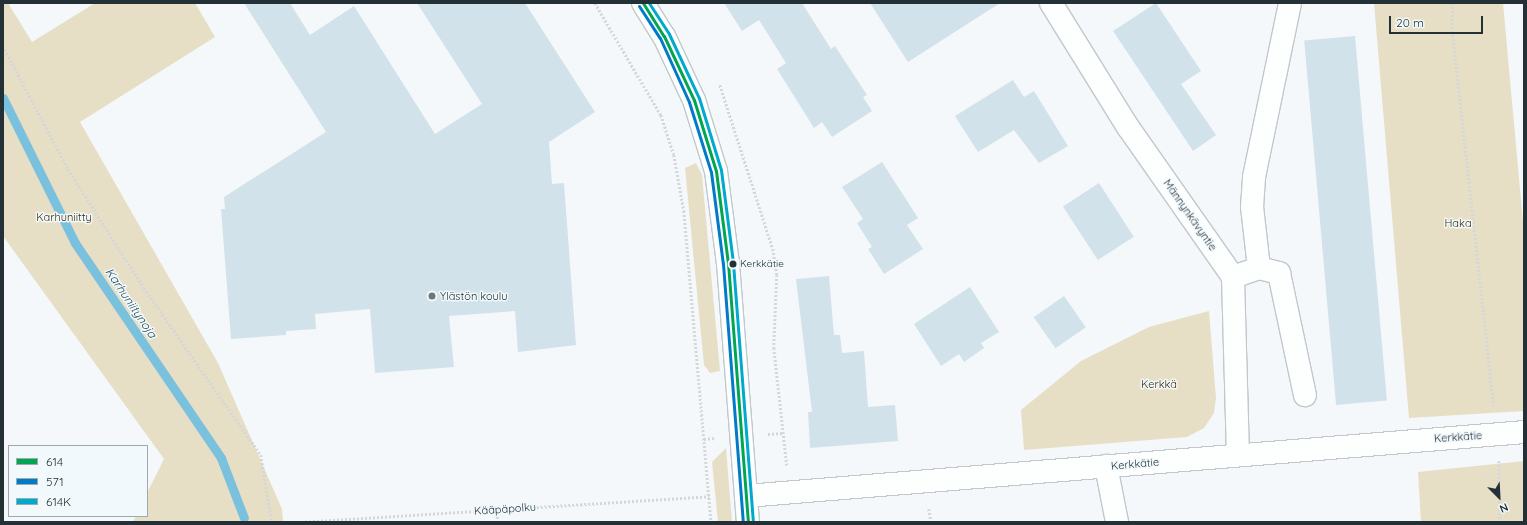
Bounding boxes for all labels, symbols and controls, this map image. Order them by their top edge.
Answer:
scale bar [1391,8,1485,34]
text: 20 m [1396,15,1424,30]
street label: Männynkävyntie [1160,177,1220,253]
park label: Karhuniitty [36,210,92,224]
park label: Haka [1444,216,1472,230]
place label: Kerkkätie [740,258,784,270]
marker: Kerkkätie [728,259,738,269]
water label: Karhuniitynoja [102,265,160,341]
place label: Ylästön koulu [440,289,508,303]
marker: Ylästön koulu [427,291,437,301]
park label: Kerkkä [1141,377,1177,391]
street label: Kerkkätie [1433,429,1483,445]
legend [8,445,148,517]
text: 614 [46,454,63,469]
street label: Kerkkätie [1110,455,1160,473]
text: 571 [46,474,64,489]
north arrow [1479,477,1519,517]
text: 614K [46,494,71,509]
street label: Kääpäpolku [474,500,536,518]
text: N [1497,500,1510,516]

